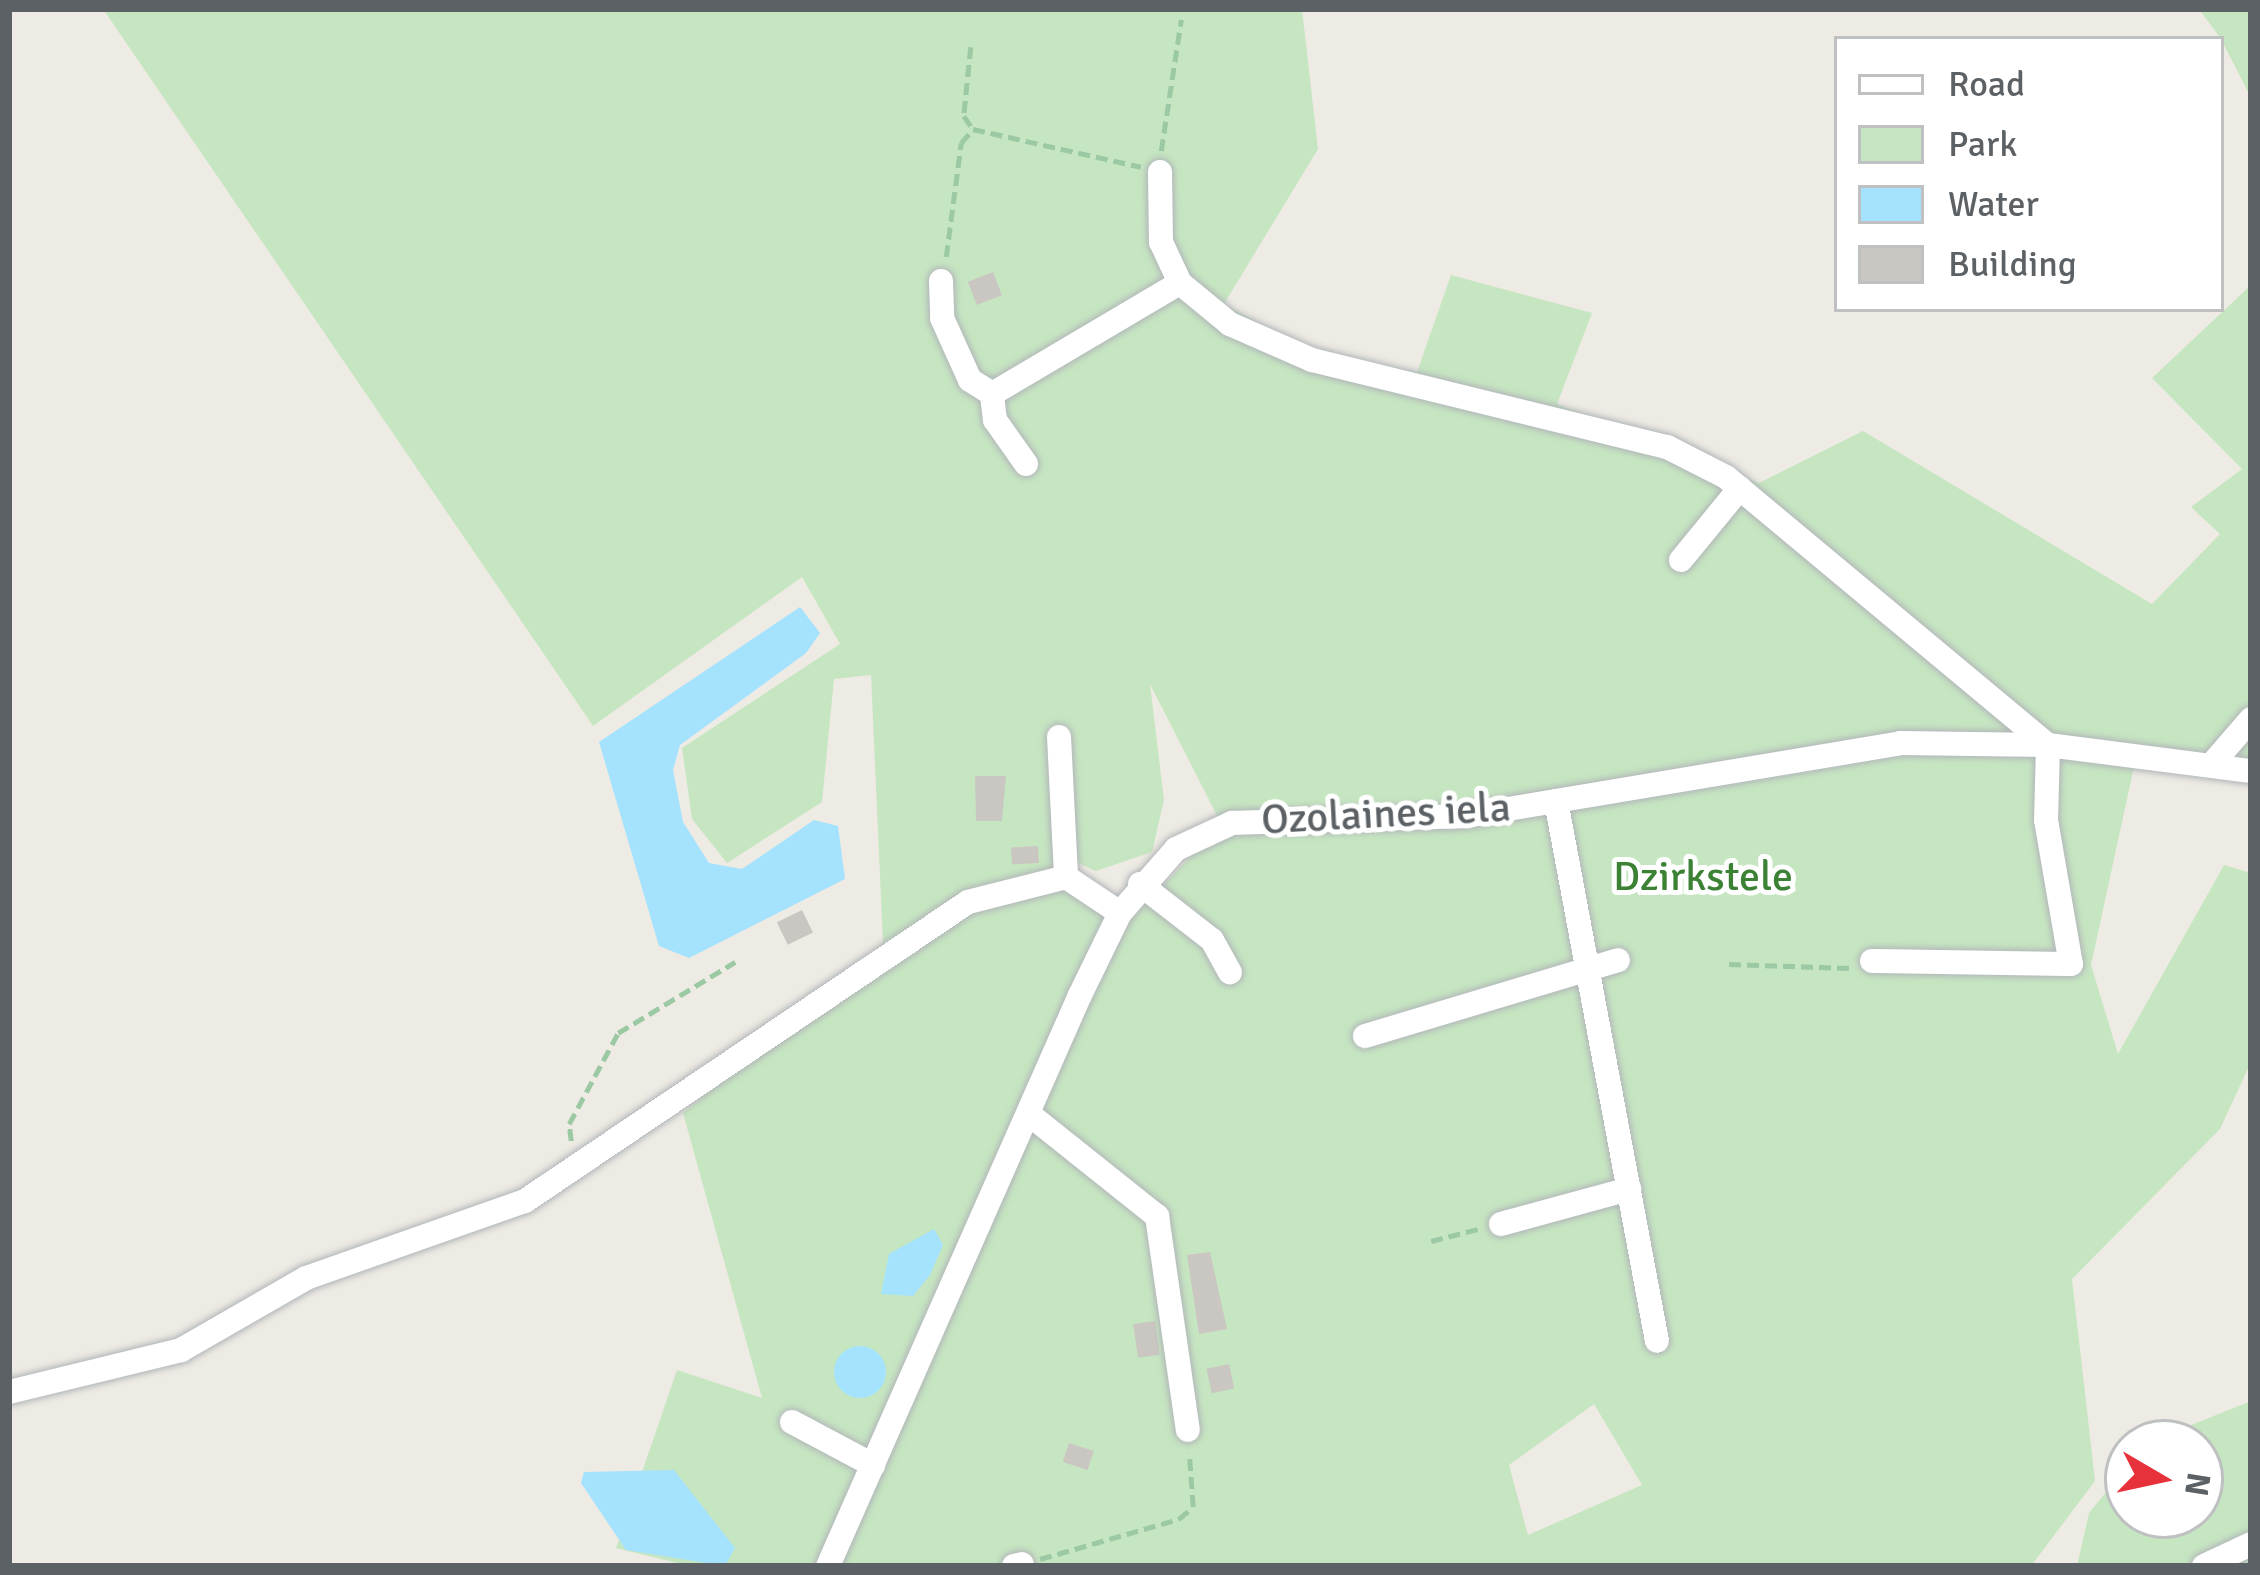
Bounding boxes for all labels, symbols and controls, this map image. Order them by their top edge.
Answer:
legend [1834,36,2224,312]
text: Road [1948,62,2025,107]
text: Park [1948,122,2017,167]
text: Water [1948,182,2039,227]
text: Building [1948,242,2077,287]
street label: Ozolaines iela [1260,782,1512,846]
park label: Dzirkstele [1613,852,1793,902]
north arrow [2104,1419,2224,1539]
text: N [2175,1470,2219,1499]

